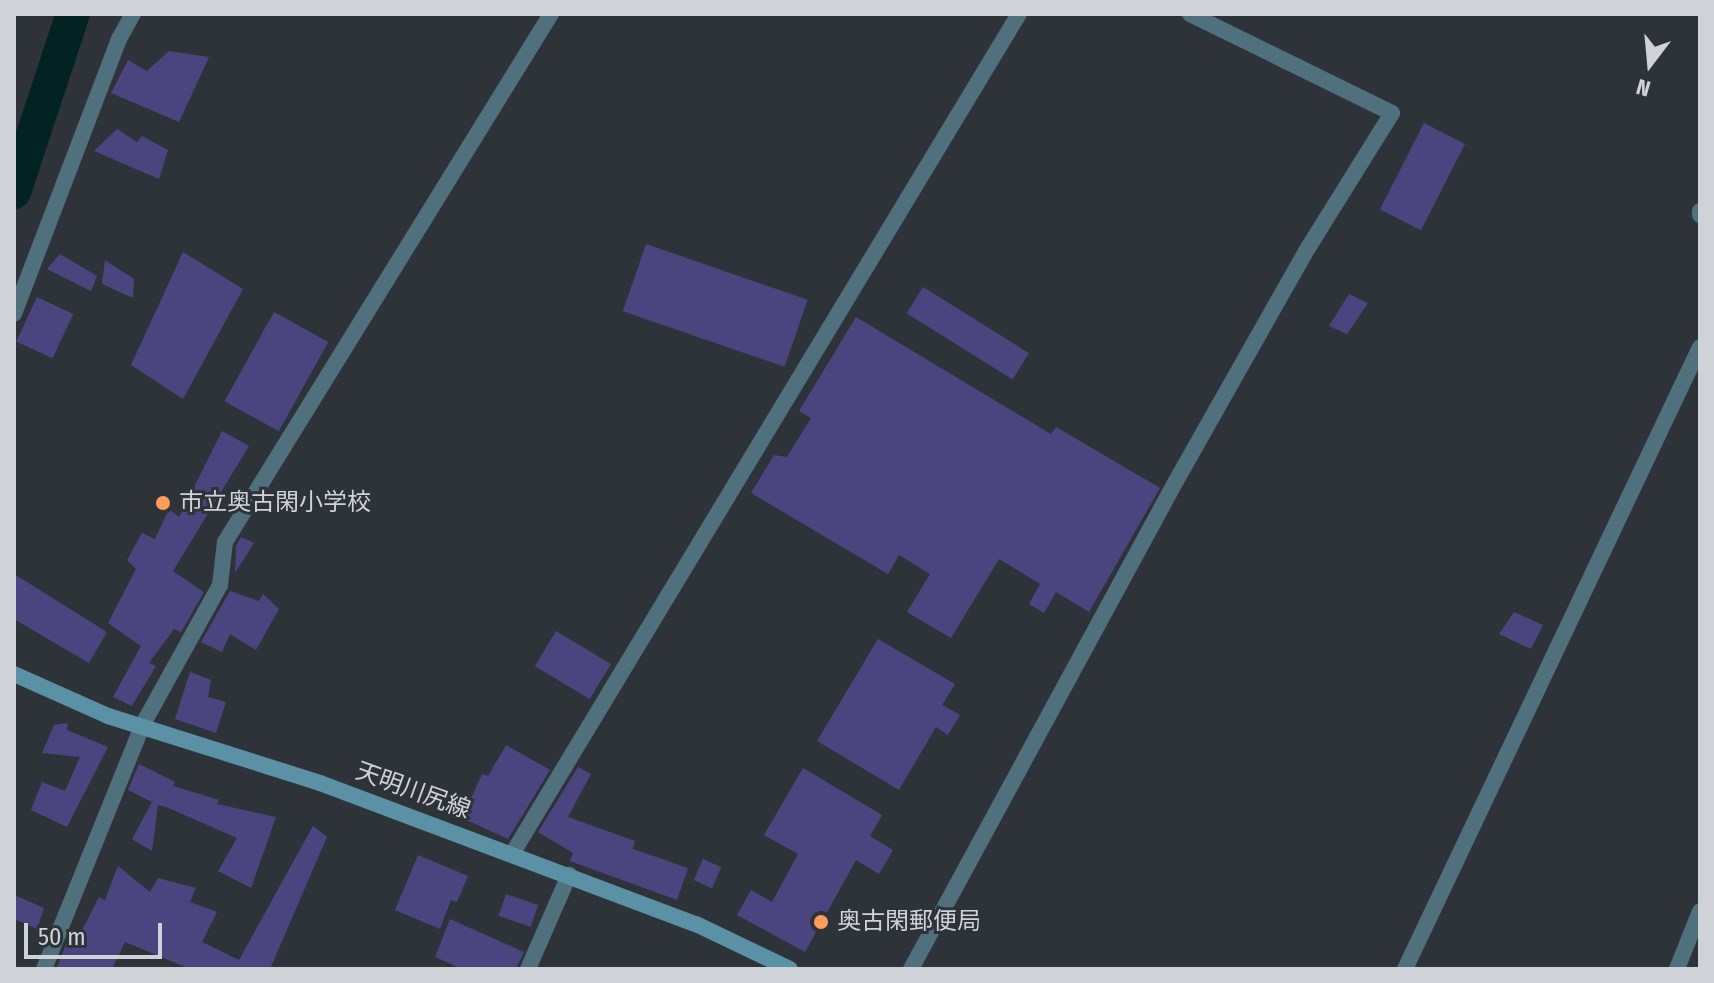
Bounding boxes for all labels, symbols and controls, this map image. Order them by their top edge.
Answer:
north arrow [1610,24,1690,104]
text: N [1633,73,1653,102]
place label: 市立奥古閑小学校 [179,489,371,517]
marker: 市立奥古閑小学校 [154,494,172,512]
street label: 天明川尻線 [352,757,474,825]
scale bar [28,907,166,957]
place label: 奥古閑郵便局 [837,908,981,936]
marker: 奥古閑郵便局 [812,913,830,931]
text: 50 m [38,923,86,951]

